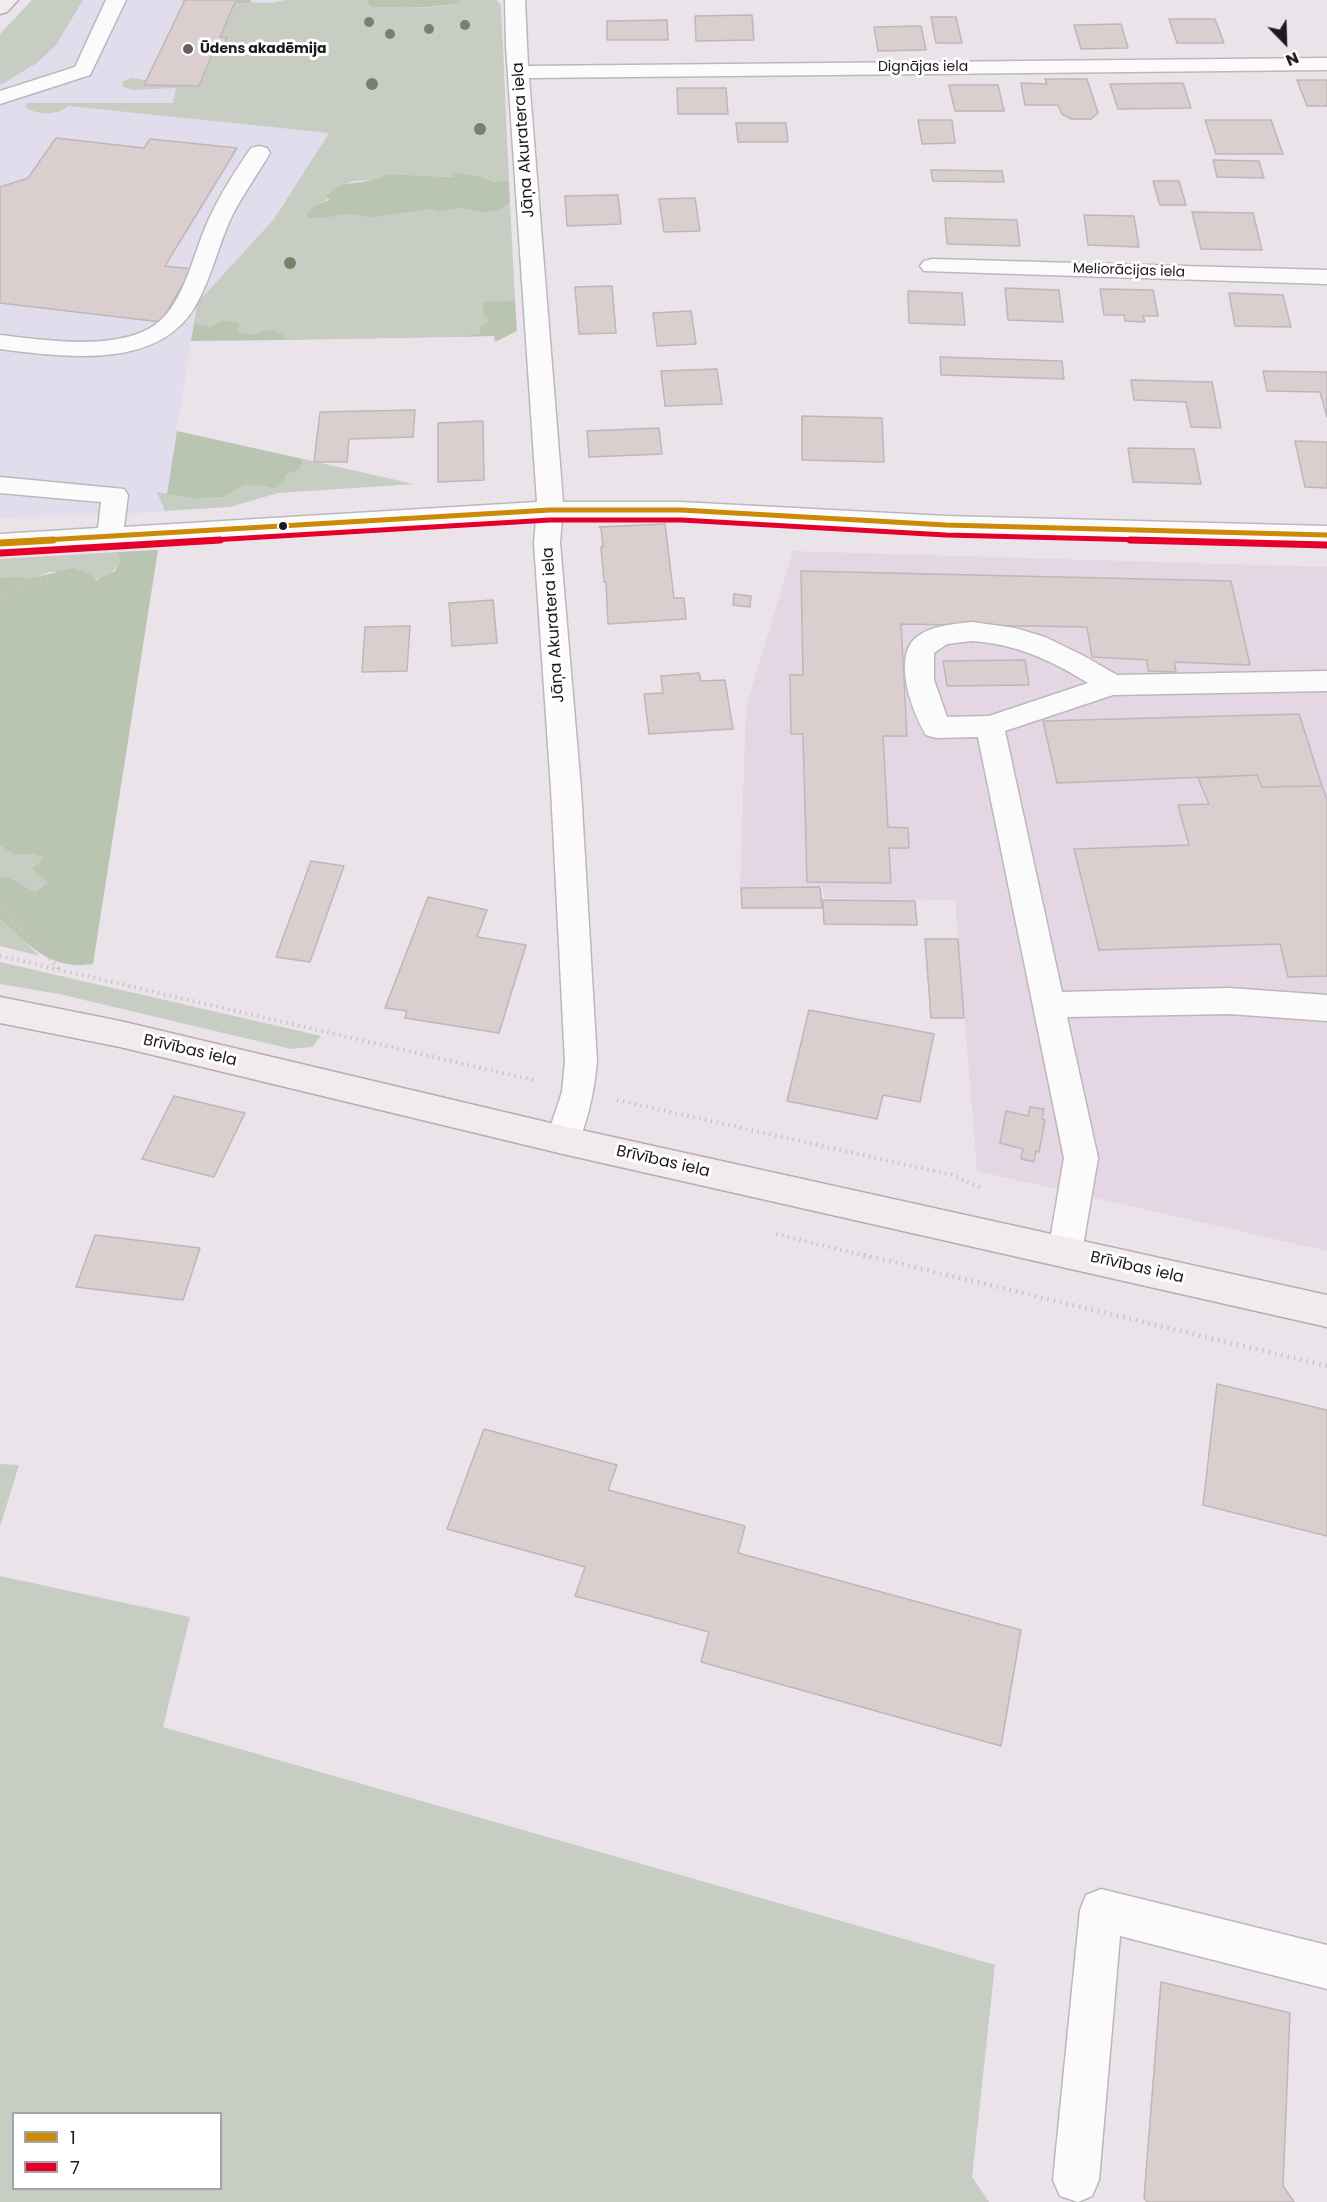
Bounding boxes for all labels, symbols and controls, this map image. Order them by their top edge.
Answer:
north arrow [1255,12,1315,72]
place label: Ūdens akadēmija [200,41,327,57]
marker: Ūdens akadēmija [181,42,195,56]
text: N [1282,46,1302,72]
street label: Dignājas iela [878,59,968,75]
street label: Jāņa Akuratera iela [509,61,539,219]
street label: Meliorācijas iela [1073,261,1185,281]
unlabelled marker [277,520,289,532]
street label: Jāņa Akuratera iela [539,546,569,704]
street label: Brīvības iela [141,1031,239,1071]
street label: Brīvības iela [614,1142,712,1182]
street label: Brīvības iela [1088,1248,1186,1288]
legend [12,2112,222,2190]
text: 1 [70,2125,76,2150]
text: 7 [70,2155,80,2180]

